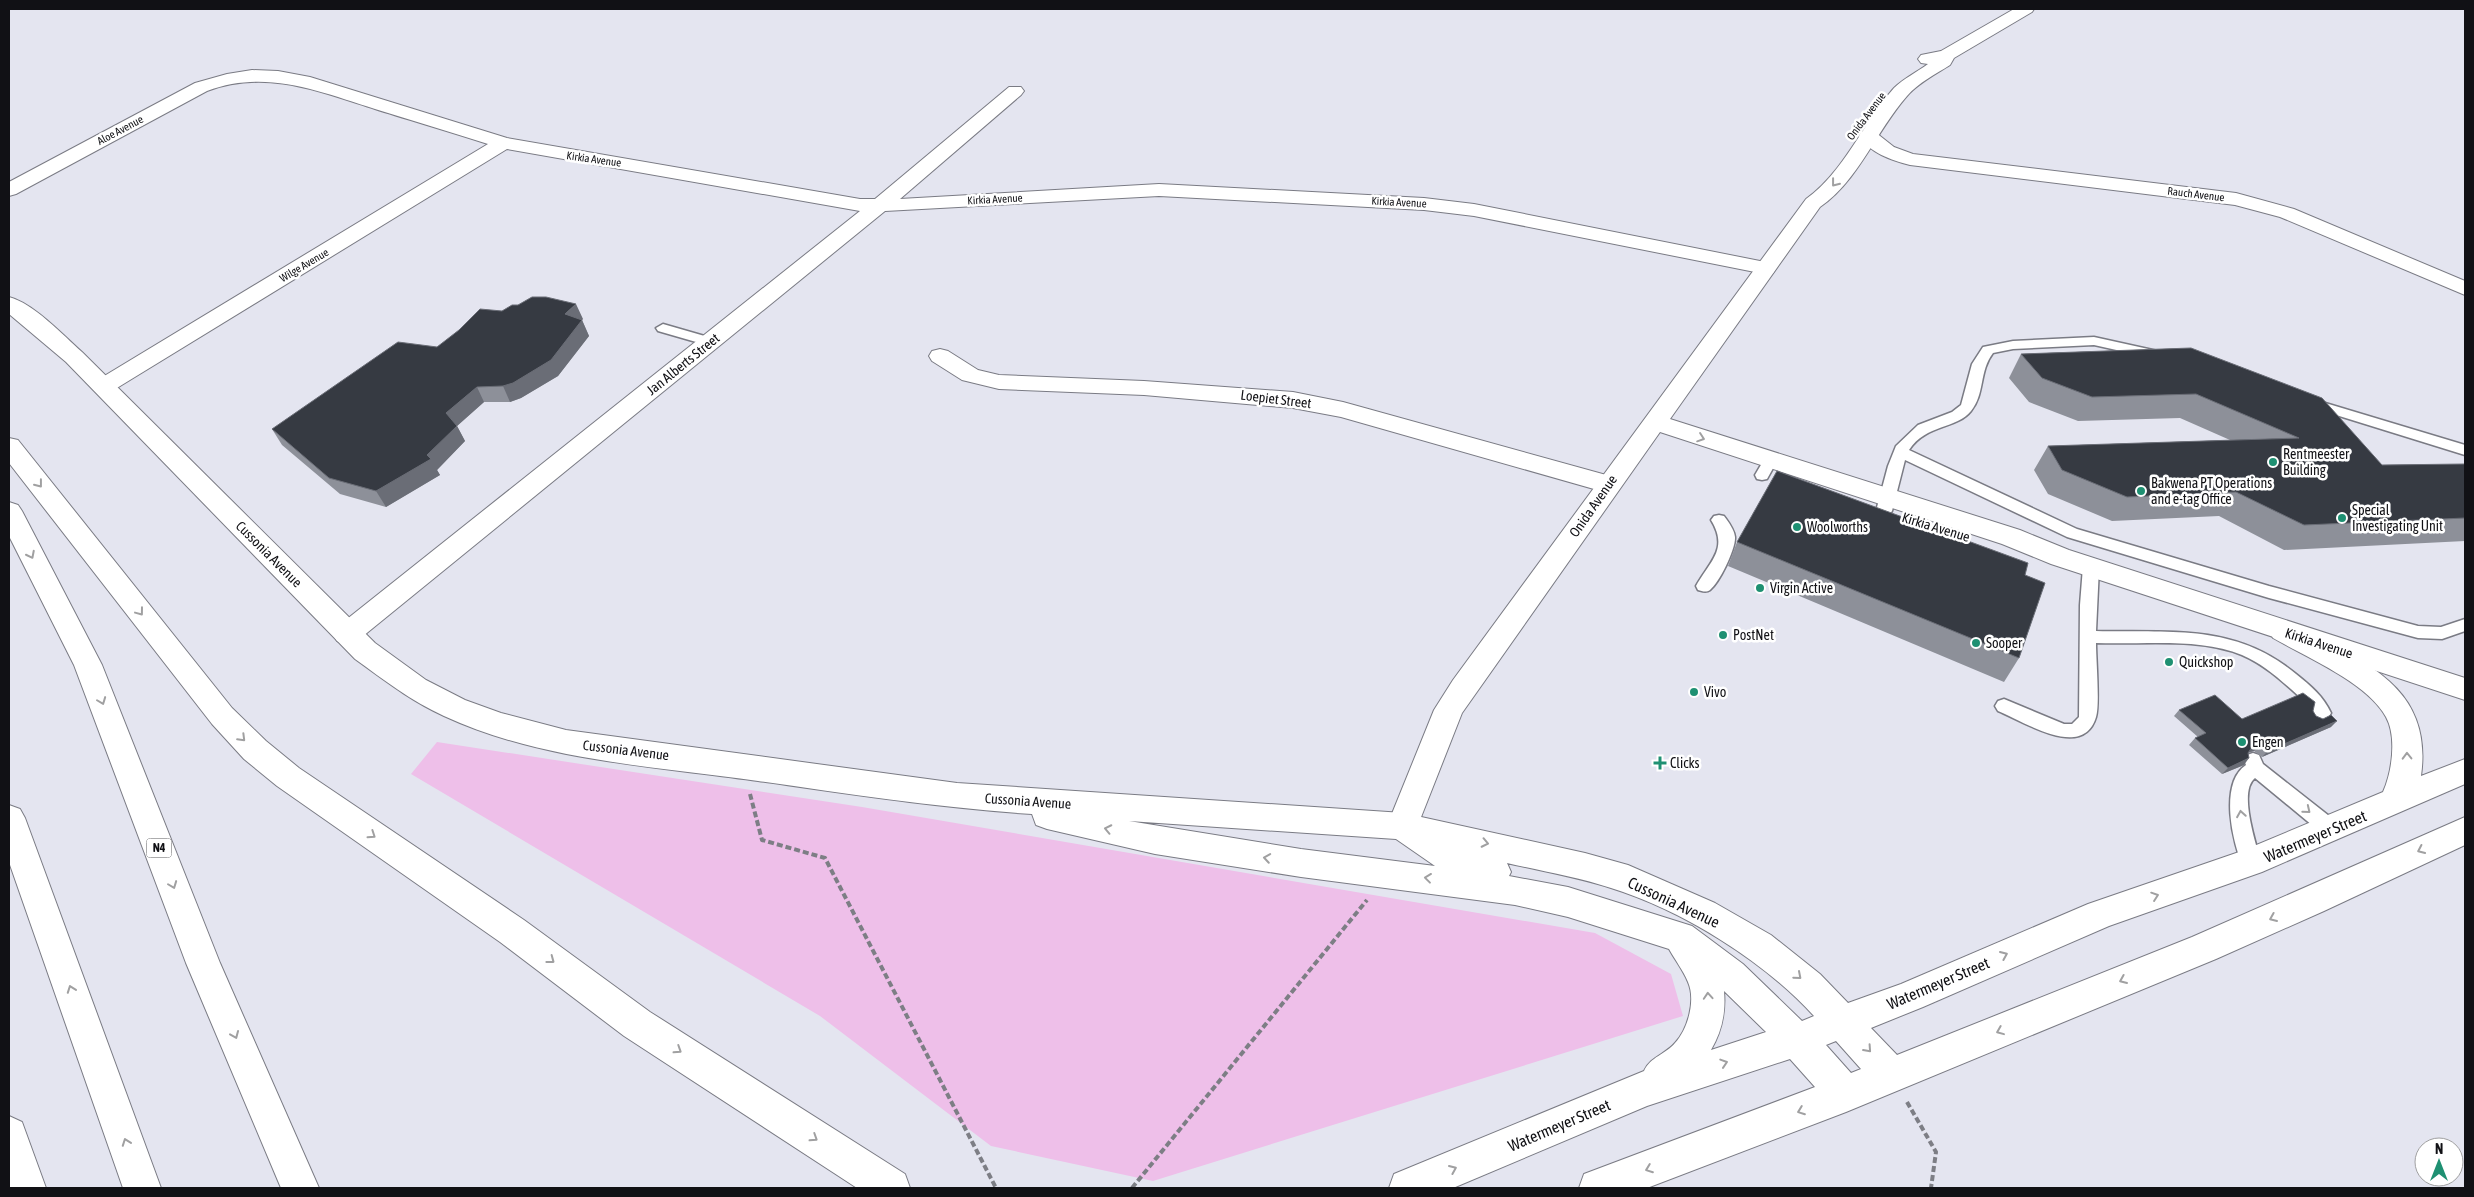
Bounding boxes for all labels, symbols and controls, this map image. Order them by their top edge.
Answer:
street label: Onida Avenue [1844,90,1888,142]
street label: Aloe Avenue [95,113,145,147]
street label: Kirkia Avenue [566,149,622,169]
one-way arrow [1832,177,1841,187]
street label: Rauch Avenue [2167,185,2225,203]
street label: Kirkia Avenue [967,192,1023,206]
street label: Kirkia Avenue [1371,195,1427,209]
street label: Wilge Avenue [277,246,331,284]
street label: Jan Alberts Street [643,330,723,398]
street label: Loepiet Street [1240,387,1312,411]
one-way arrow [1696,432,1705,442]
place label: Rentmeester Building [2283,446,2350,478]
marker: Rentmeester Building [2267,456,2279,468]
street label: Onida Avenue [1566,472,1620,540]
place label: Bakwena PT Operations and e-tag Office [2151,475,2272,507]
one-way arrow [34,478,42,487]
marker: Bakwena PT Operations and e-tag Office [2135,485,2147,497]
place label: Special Investigating Unit [2352,502,2443,534]
street label: Kirkia Avenue [1900,509,1972,545]
marker: Special Investigating Unit [2336,512,2348,524]
street label: Cussonia Avenue [233,518,305,590]
place label: Woolworths [1807,519,1868,535]
marker: Woolworths [1791,521,1803,533]
one-way arrow [25,550,35,559]
place label: Virgin Active [1770,580,1833,596]
marker: Virgin Active [1754,582,1766,594]
one-way arrow [134,606,143,616]
street label: Kirkia Avenue [2283,625,2355,661]
place label: PostNet [1733,627,1774,643]
marker: PostNet [1717,629,1729,641]
place label: Sooper [1986,635,2023,651]
marker: Sooper [1970,637,1982,649]
place label: Quickshop [2179,654,2234,670]
marker: Quickshop [2163,656,2175,668]
place label: Vivo [1704,684,1726,700]
marker: Vivo [1688,686,1700,698]
one-way arrow [95,696,106,705]
one-way arrow [236,732,245,741]
place label: Engen [2252,734,2284,750]
marker: Engen [2236,736,2248,748]
street label: Cussonia Avenue [582,737,670,763]
one-way arrow [2402,752,2412,760]
place label: Clicks [1670,755,1700,771]
marker: Clicks [1654,757,1666,769]
street label: Cussonia Avenue [984,790,1072,812]
one-way arrow [2301,804,2310,812]
street label: Watermeyer Street [2261,806,2370,867]
one-way arrow [2236,810,2247,818]
one-way arrow [1103,824,1112,835]
one-way arrow [367,829,376,838]
road number: N4 [146,838,172,858]
one-way arrow [1481,838,1490,848]
one-way arrow [2417,844,2426,855]
one-way arrow [1263,853,1272,863]
one-way arrow [1424,873,1432,884]
street label: Cussonia Avenue [1625,873,1723,931]
one-way arrow [167,880,177,889]
one-way arrow [2150,892,2159,902]
one-way arrow [2269,911,2278,922]
one-way arrow [1999,950,2008,961]
street label: Watermeyer Street [1884,953,1993,1014]
one-way arrow [545,954,555,963]
one-way arrow [1792,970,1801,979]
one-way arrow [2119,974,2128,985]
one-way arrow [67,986,77,994]
one-way arrow [1702,992,1713,1000]
one-way arrow [1996,1025,2005,1036]
one-way arrow [229,1031,239,1039]
one-way arrow [1862,1043,1871,1052]
one-way arrow [672,1044,681,1053]
one-way arrow [1720,1059,1728,1069]
street label: Watermeyer Street [1505,1095,1614,1156]
one-way arrow [1797,1105,1806,1115]
one-way arrow [809,1132,818,1142]
north arrow [2414,1137,2464,1187]
one-way arrow [122,1138,132,1147]
text: N [2435,1141,2443,1157]
one-way arrow [1645,1163,1654,1173]
one-way arrow [1448,1165,1457,1176]

